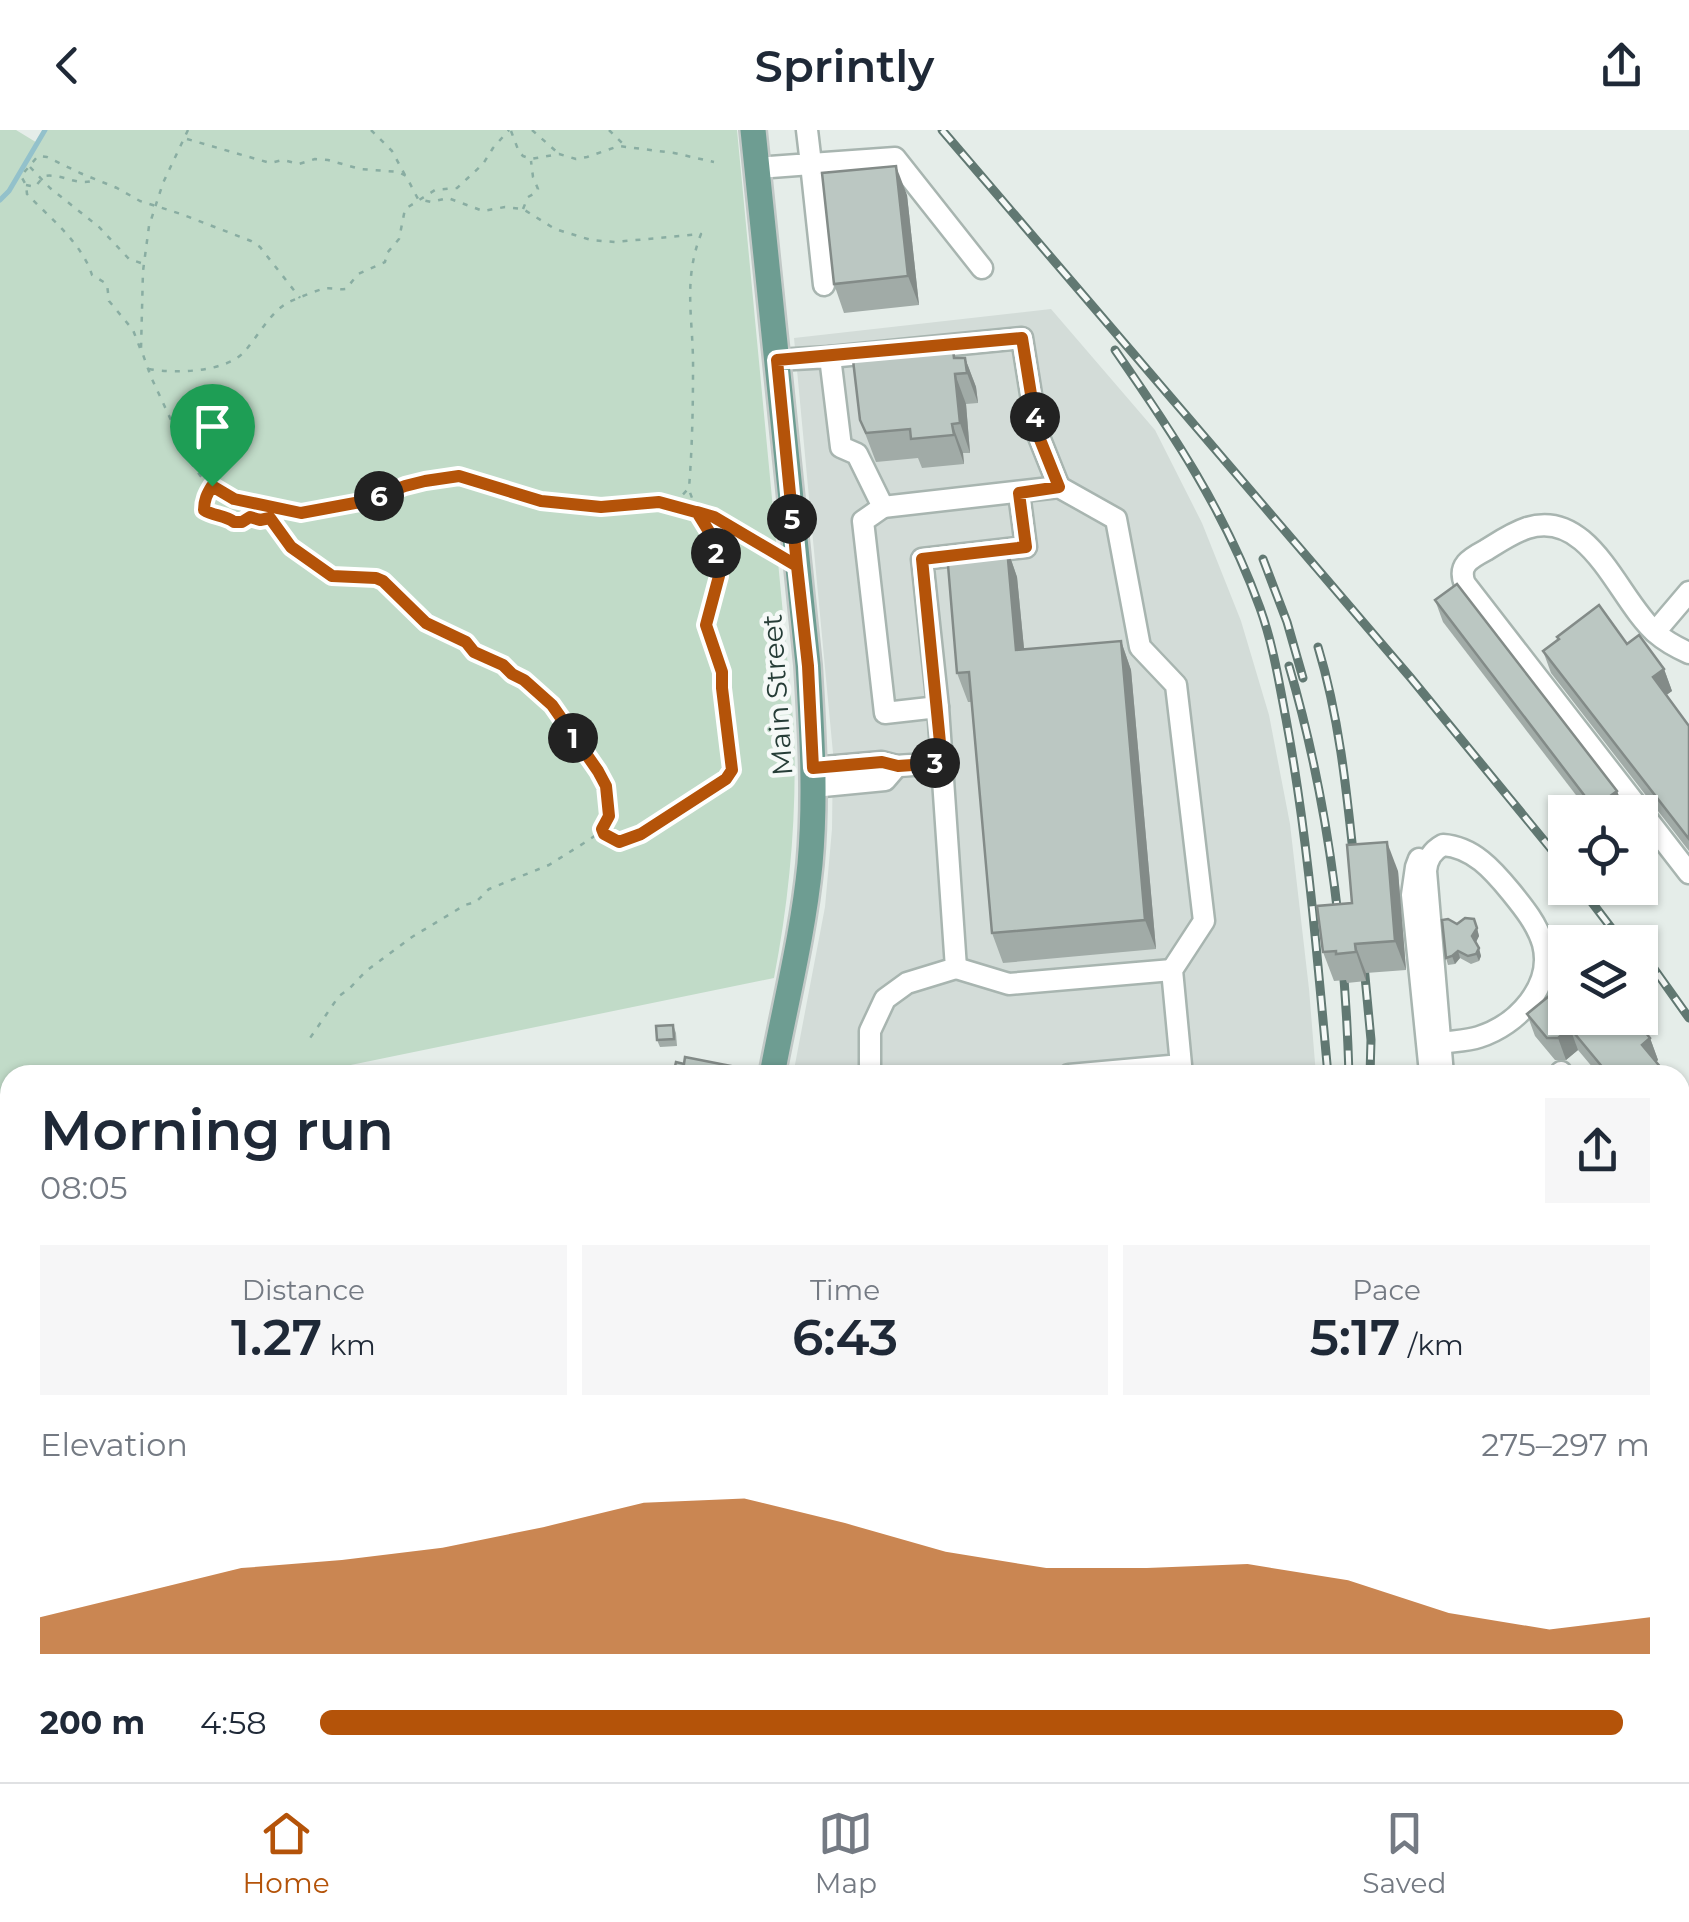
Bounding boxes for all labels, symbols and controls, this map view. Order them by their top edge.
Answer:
icon: back [40,38,95,93]
text: Sprintly [755,38,934,93]
icon: share [1594,38,1649,93]
pin [170,384,255,487]
pin: 4 [1010,392,1060,442]
icon: arrive [185,399,240,454]
text: 4 [1025,400,1045,434]
pin: 6 [354,471,404,521]
text: 6 [370,479,388,513]
pin: 5 [767,494,817,544]
text: 5 [784,502,800,536]
pin: 2 [691,528,741,578]
text: 2 [708,536,724,570]
street label: Main Street [754,613,800,777]
pin: 1 [548,713,598,763]
text: 1 [568,721,578,755]
pin: 3 [910,738,960,788]
text: 3 [927,746,943,780]
map controls [1548,795,1658,1035]
button: locate [1548,795,1658,905]
button: layers [1548,925,1658,1035]
text: Morning run [40,1097,394,1164]
button: share [1545,1098,1650,1203]
text: 08:05 [40,1168,128,1207]
text: Distance [242,1273,365,1307]
text: Time [810,1273,880,1307]
text: Pace [1352,1273,1421,1307]
text: 1.27 [231,1307,322,1368]
text: 6:43 [792,1307,898,1368]
text: 5:17 [1310,1307,1401,1368]
text: km [322,1328,376,1362]
text: /km [1401,1328,1464,1362]
text: Elevation [40,1425,188,1464]
text: 275–297 m [1481,1425,1650,1464]
text: 200 m [40,1703,145,1742]
text: 4:58 [200,1703,267,1742]
tab: Home [243,1806,330,1900]
tab: Map [815,1806,877,1900]
tab: Saved [1362,1806,1446,1900]

